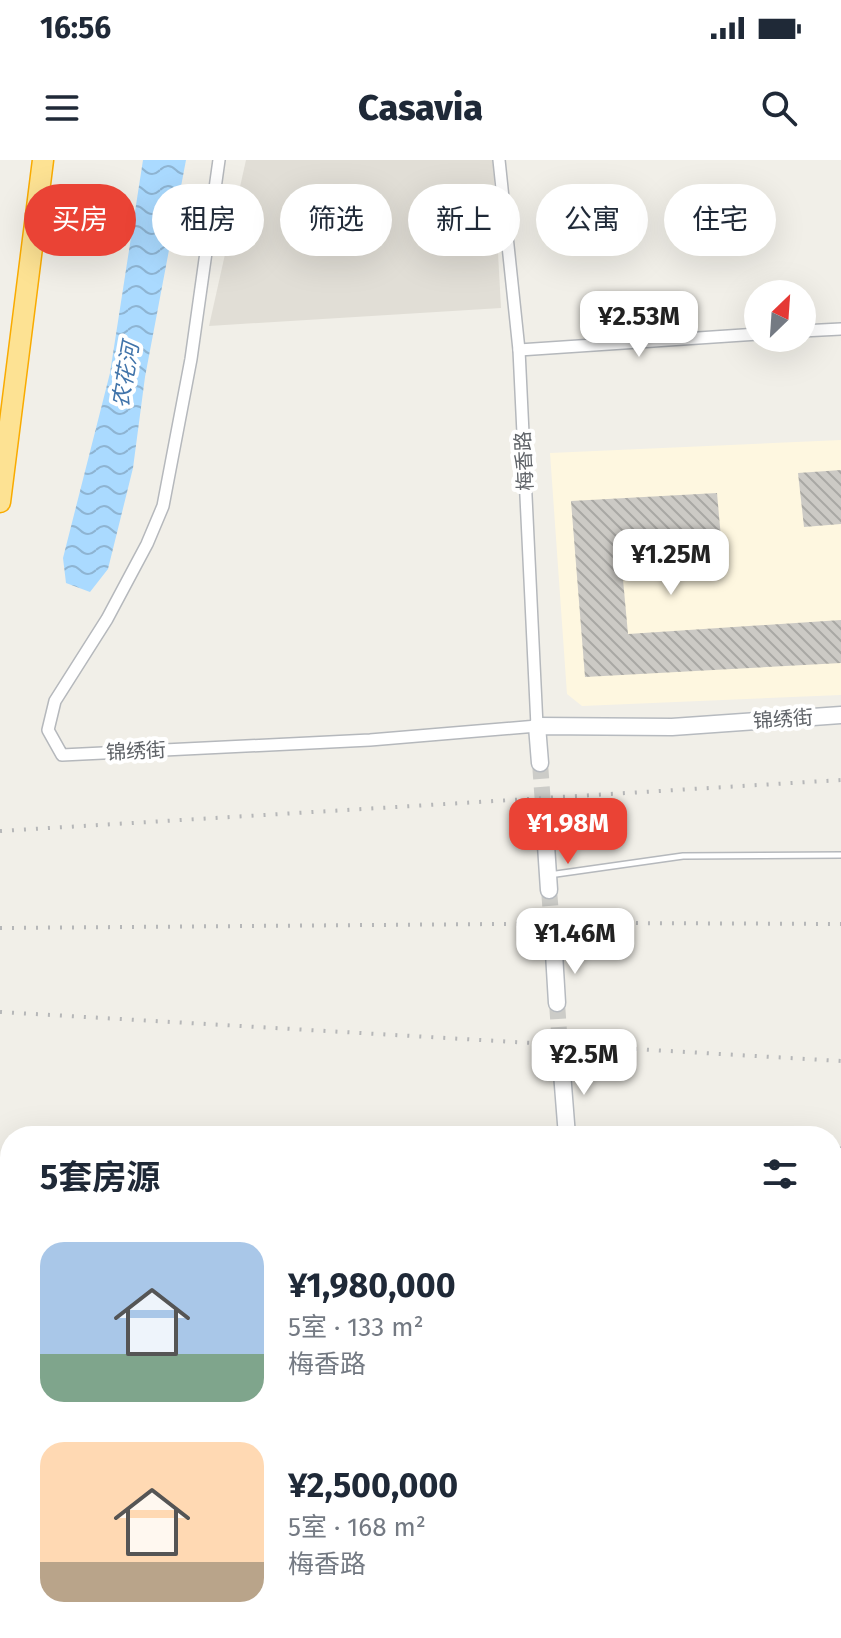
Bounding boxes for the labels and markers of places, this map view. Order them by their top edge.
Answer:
pin: ¥2.53M [574,291,704,359]
pin: ¥1.25M [606,529,736,597]
pin: ¥1.98M [503,798,633,866]
pin: ¥1.46M [510,908,640,976]
pin: ¥2.5M [528,1029,640,1097]

